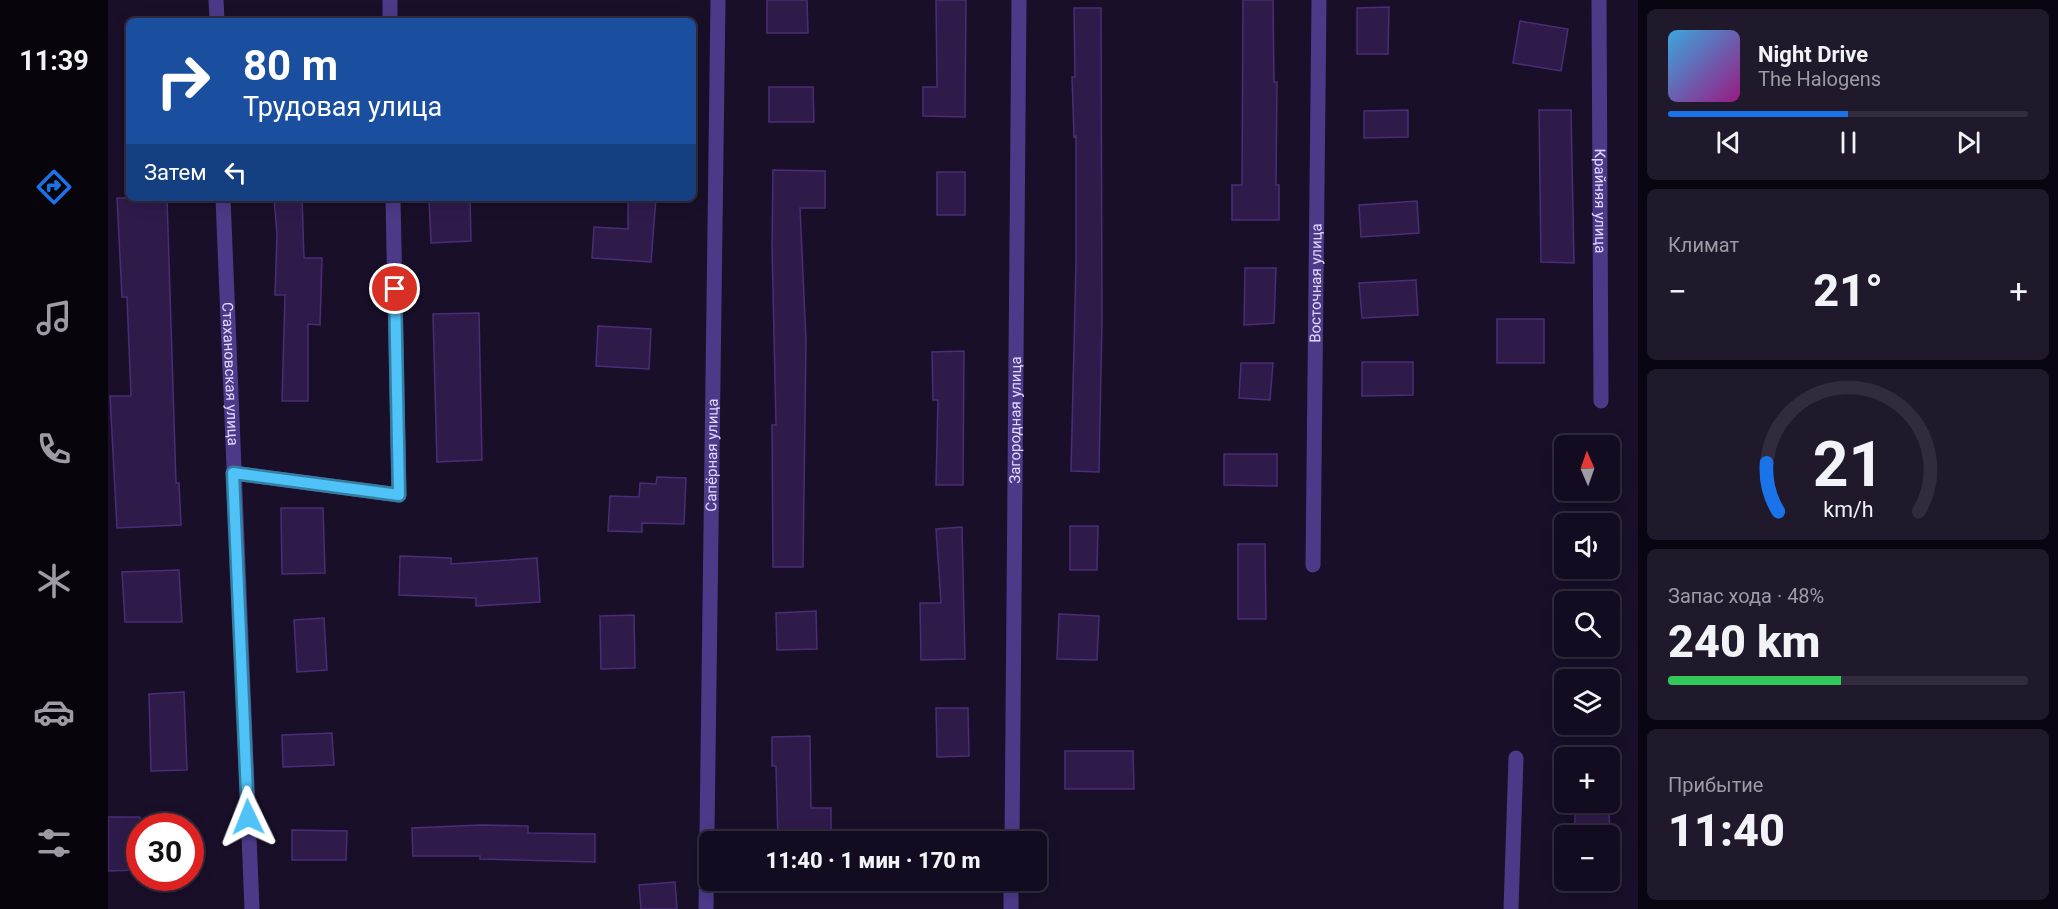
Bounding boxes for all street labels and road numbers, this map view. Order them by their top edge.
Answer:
street label: Крайняя улица [1591,149,1609,253]
street label: Восточная улица [1306,223,1326,343]
street label: Стахановская улица [218,302,242,446]
street label: Загородная улица [1006,356,1025,484]
street label: Сапёрная улица [702,398,722,512]

